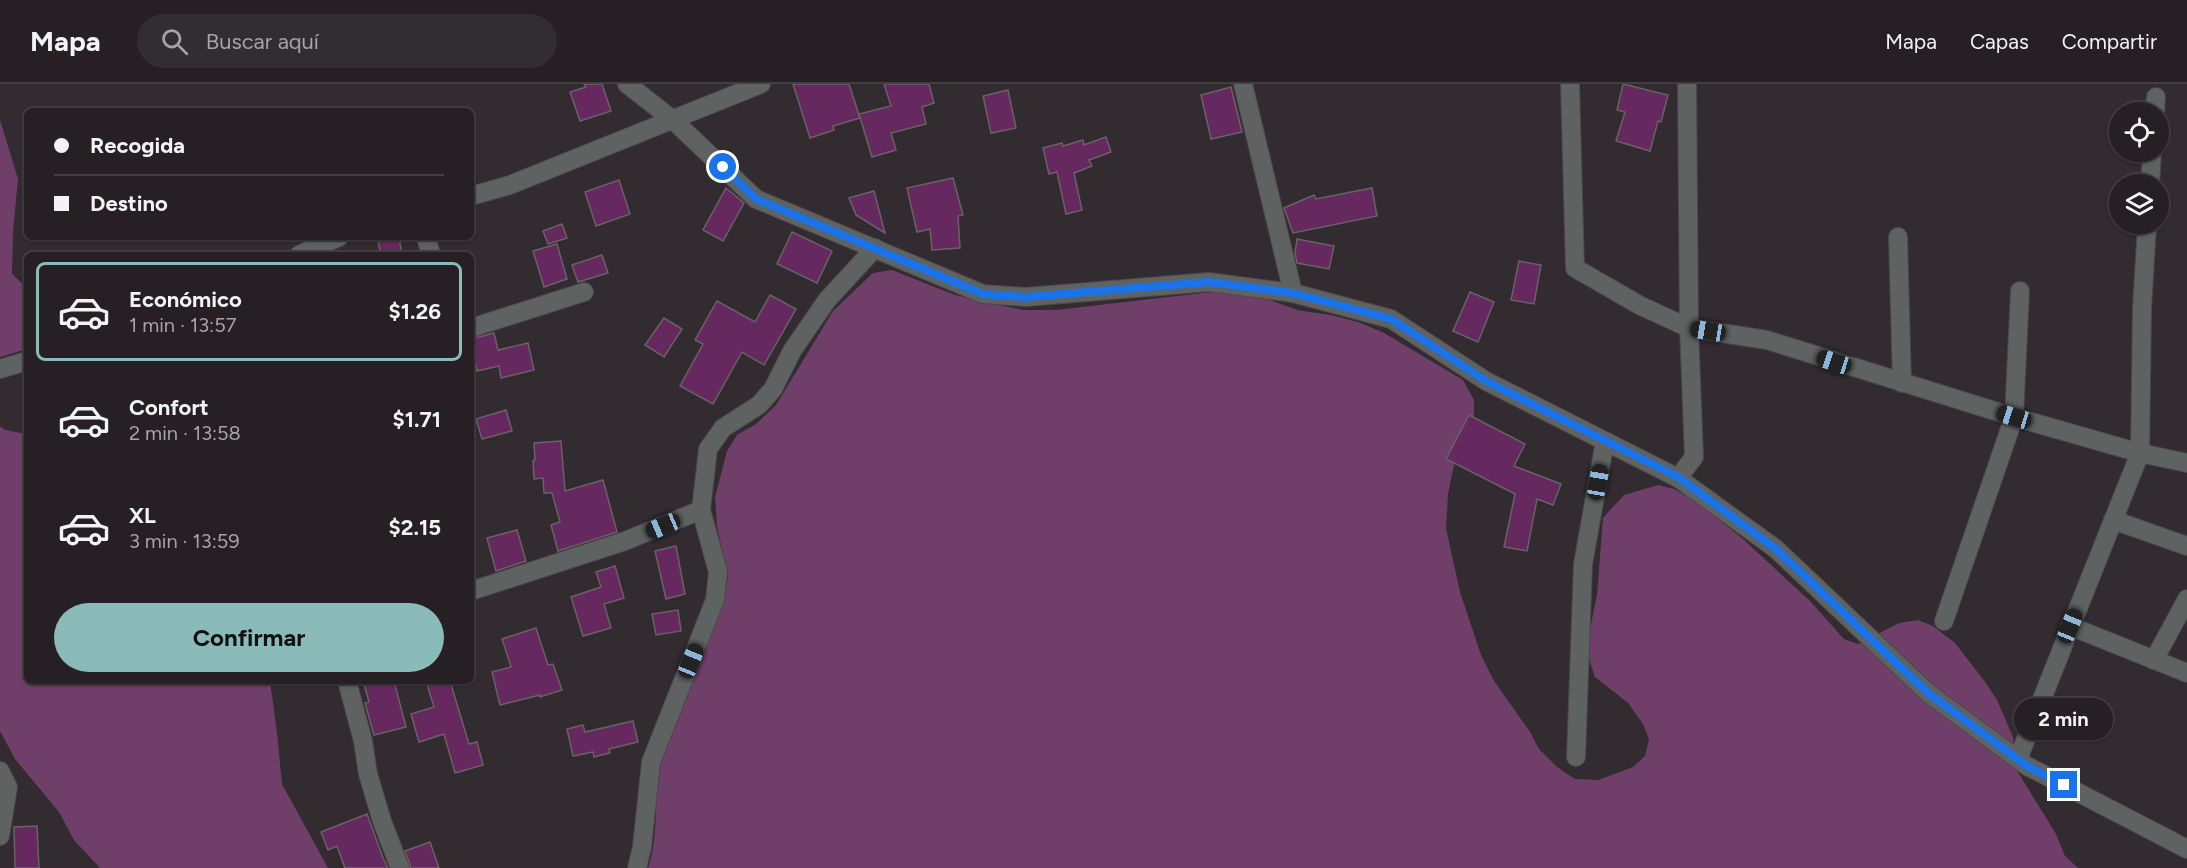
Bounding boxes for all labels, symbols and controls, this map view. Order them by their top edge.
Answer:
search box [137,14,557,68]
text: Mapa [30,24,101,58]
icon: search [158,25,191,58]
text: Buscar aquí [206,28,319,55]
text: Mapa [1885,29,1937,54]
text: Capas [1970,29,2029,54]
text: Compartir [2062,29,2157,54]
map controls [2109,102,2169,234]
button: locate [2109,102,2169,162]
text: Recogida [90,132,185,159]
route start [709,153,736,180]
button: layers [2109,174,2169,234]
text: Destino [90,190,168,217]
icon: car [57,285,111,339]
text: Económico [129,286,242,313]
text: $1.26 [389,298,441,325]
text: 1 min · 13:57 [129,313,236,337]
car [1689,319,1727,343]
car [1814,348,1854,376]
icon: car [57,393,111,447]
text: Confort [129,394,209,421]
car [1994,403,2034,431]
text: $1.71 [393,406,441,433]
text: 2 min · 13:58 [129,421,241,445]
car [1586,463,1610,501]
icon: car [57,501,111,555]
text: XL [129,502,156,529]
car [643,511,683,541]
text: $2.15 [389,514,441,541]
text: 3 min · 13:59 [129,529,240,553]
button: Confirmar [54,603,444,672]
car [2055,606,2085,646]
car [676,641,706,681]
callout: 2 min [2014,698,2114,740]
text: 2 min [2038,707,2089,731]
route end [2050,771,2077,798]

